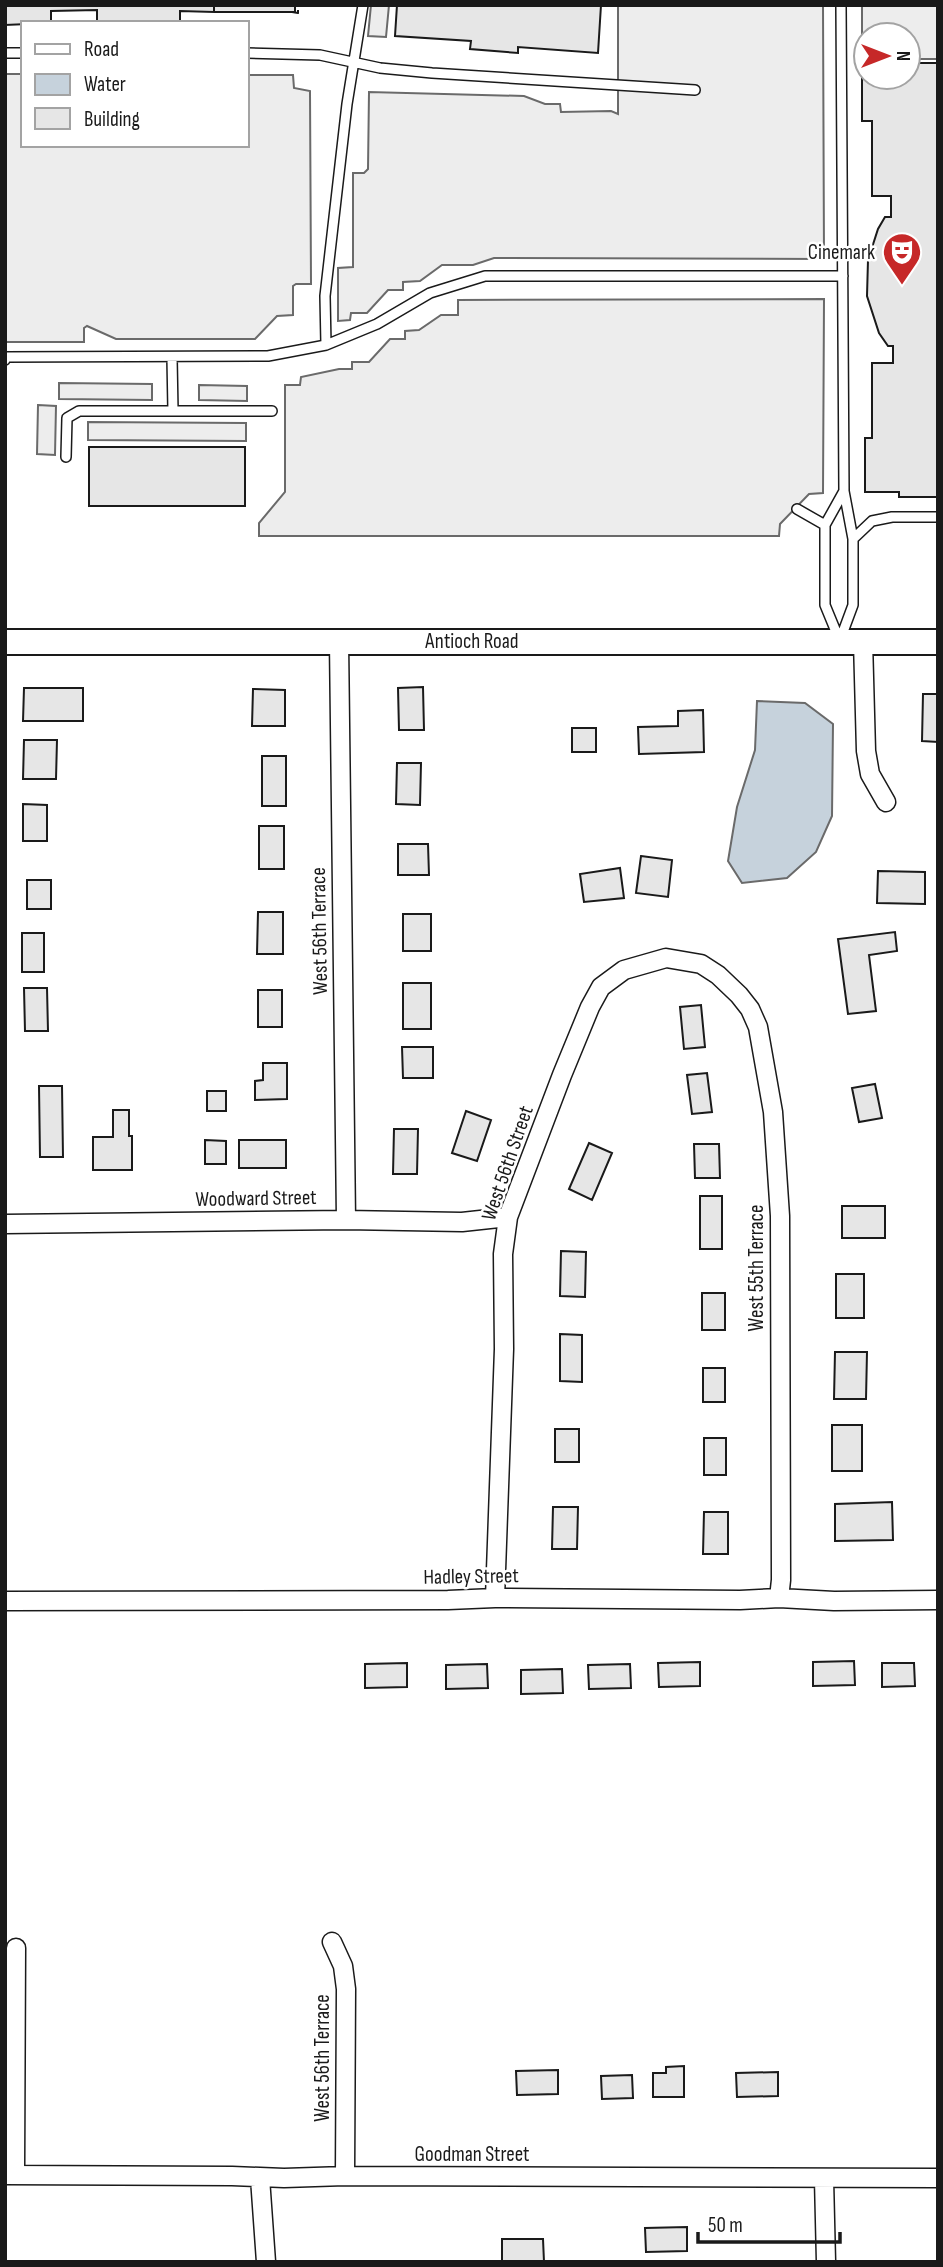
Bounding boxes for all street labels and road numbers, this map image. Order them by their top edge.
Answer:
street label: Antioch Road [424,629,519,654]
street label: West 56th Terrace [306,867,333,995]
street label: West 56th Street [476,1103,539,1224]
street label: Woodward Street [195,1185,317,1212]
street label: West 55th Terrace [744,1205,769,1331]
street label: Hadley Street [423,1563,519,1590]
street label: West 56th Terrace [310,1994,335,2122]
street label: Goodman Street [415,2142,529,2167]

